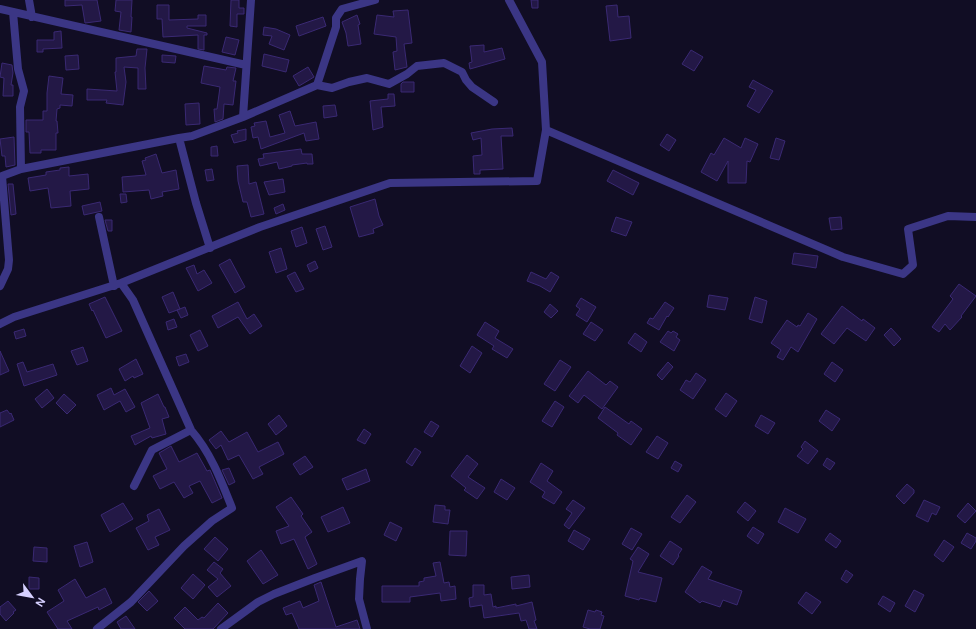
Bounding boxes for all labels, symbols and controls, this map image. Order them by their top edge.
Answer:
north arrow [12,577,52,617]
text: N [32,595,49,609]

